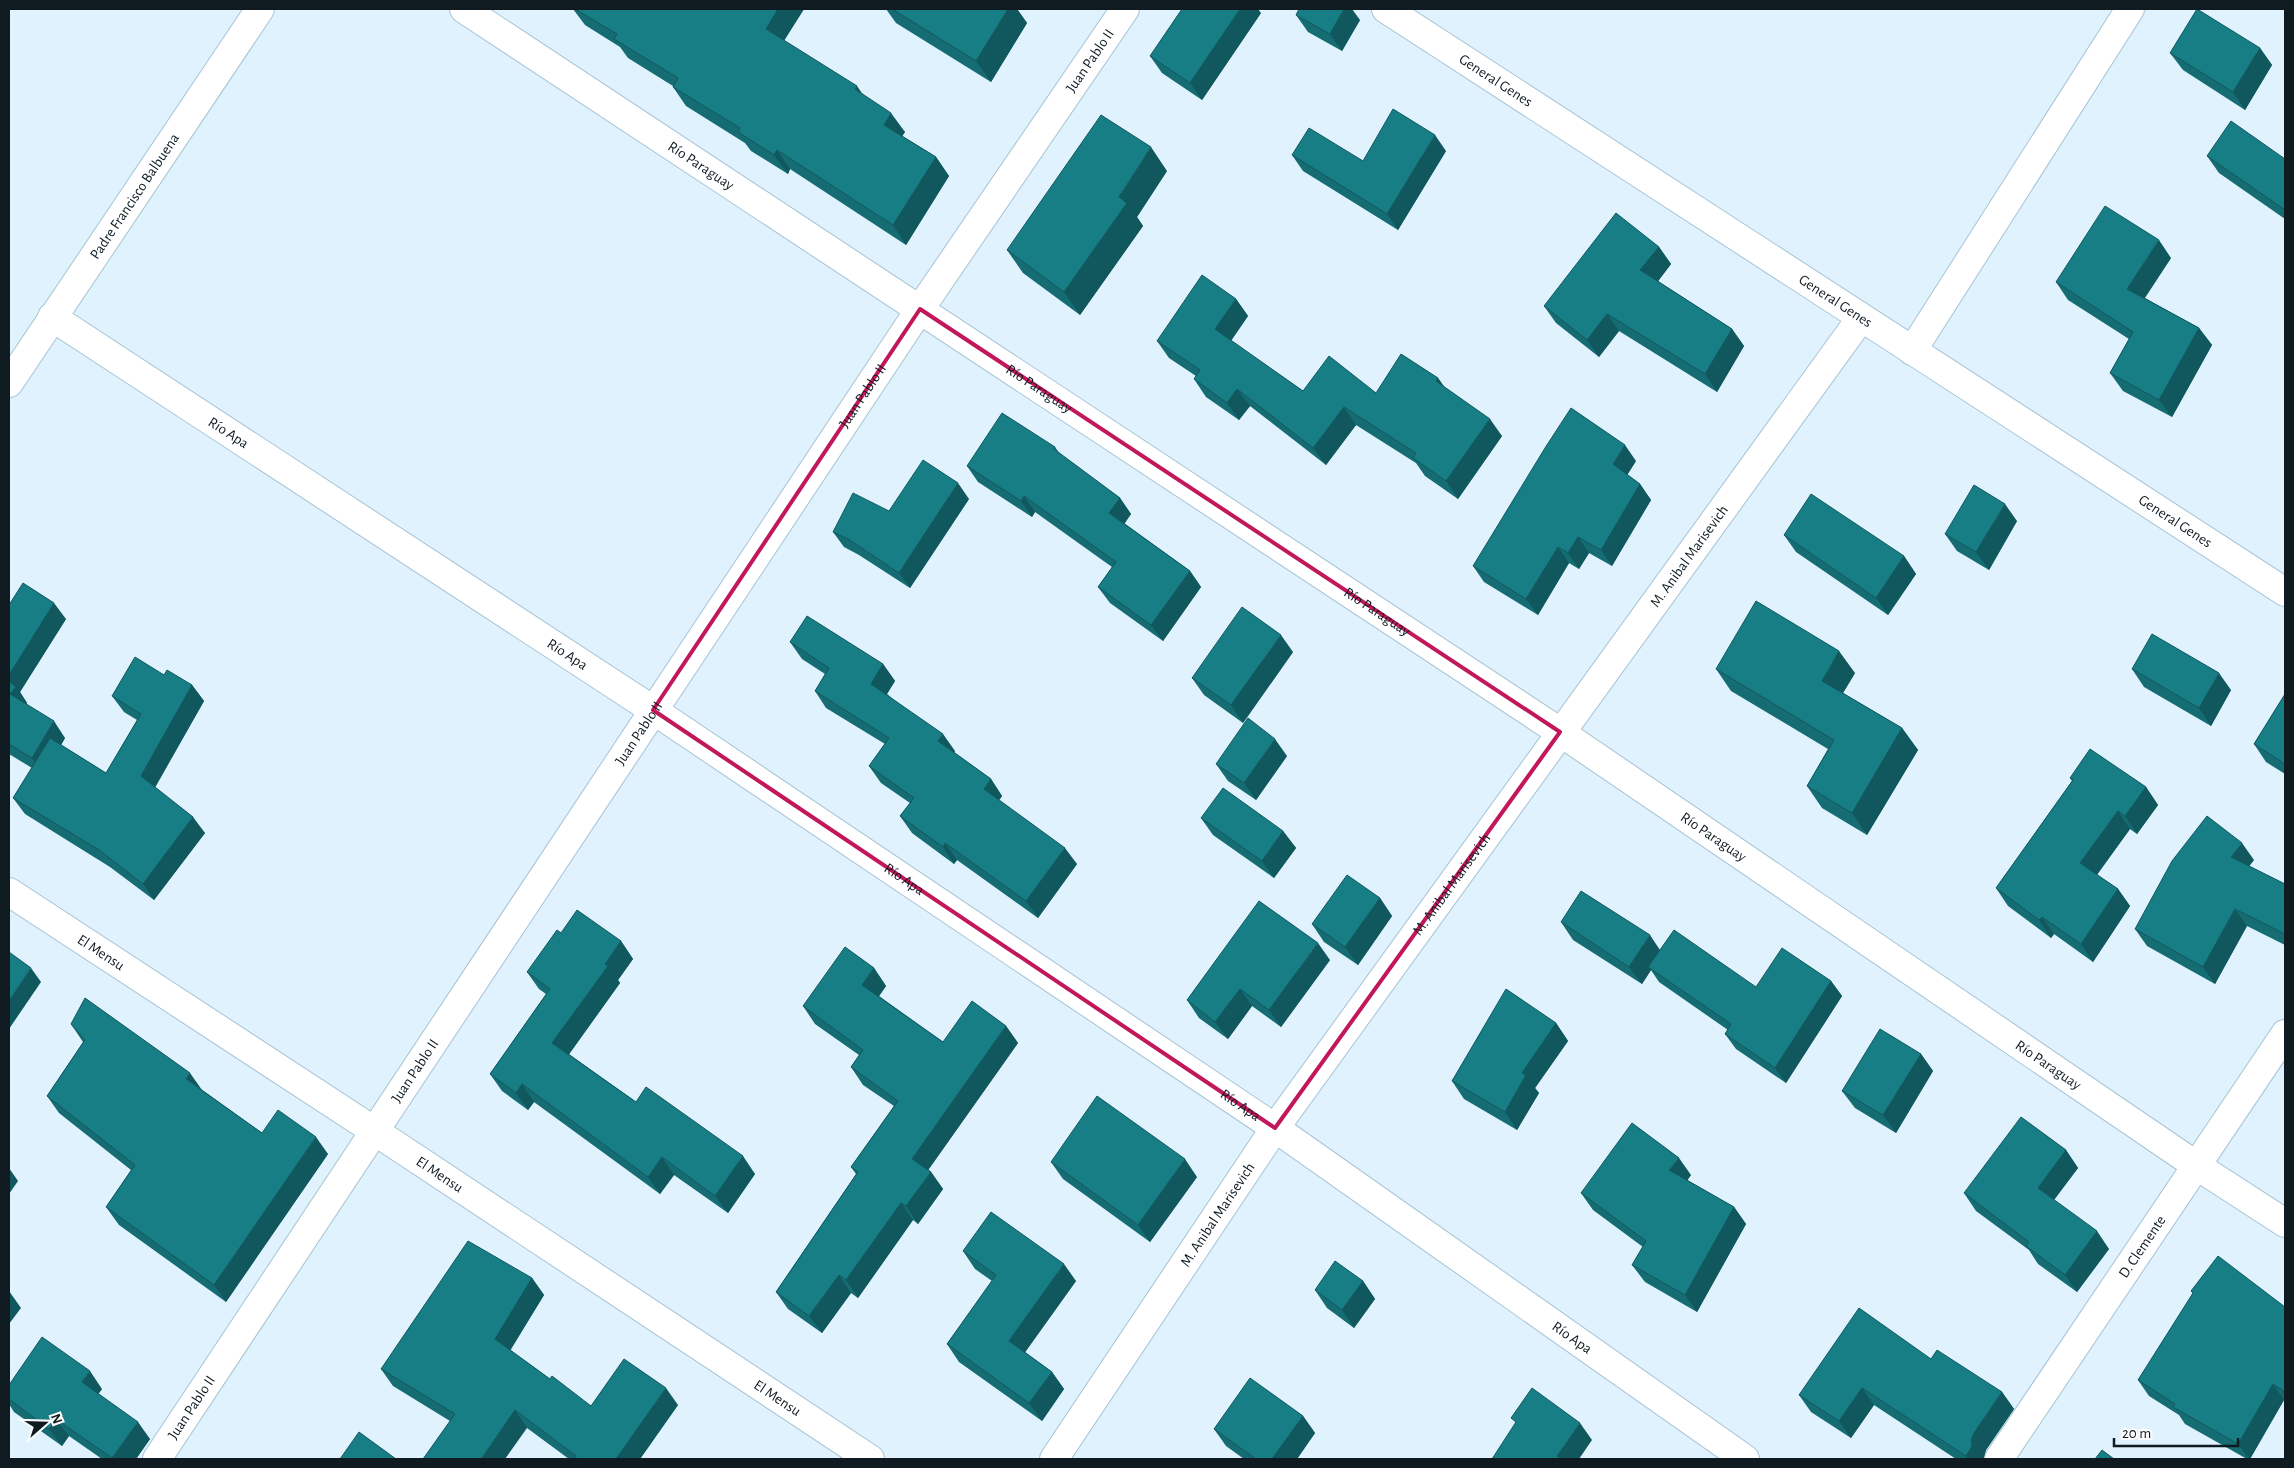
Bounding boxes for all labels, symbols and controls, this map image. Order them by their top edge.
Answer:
street label: Juan Pablo II [1063,26,1117,95]
street label: General Genes [1457,51,1535,109]
street label: Padre Francisco Balbuena [87,131,182,262]
street label: Río Paraguay [665,138,737,193]
street label: General Genes [1796,271,1875,330]
street label: Juan Pablo II [836,361,889,430]
street label: Río Paraguay [1003,361,1075,416]
street label: Río Apa [206,414,251,451]
street label: General Genes [2136,492,2215,550]
street label: M. Anibal Marisevich [1647,502,1731,610]
street label: Río Paraguay [1341,584,1413,639]
street label: Río Apa [545,636,590,673]
street label: Juan Pablo II [612,699,665,768]
street label: Río Paraguay [1678,809,1750,865]
street label: M. Anibal Marisevich [1410,830,1493,938]
street label: Río Apa [882,860,927,898]
street label: El Mensu [75,931,128,973]
street label: Juan Pablo II [388,1036,441,1105]
street label: Río Paraguay [2013,1037,2084,1093]
street label: Río Apa [1218,1086,1263,1124]
street label: El Mensu [414,1153,466,1195]
street label: M. Anibal Marisevich [1177,1160,1257,1269]
street label: D. Clemente [2116,1213,2168,1280]
street label: Río Apa [1550,1318,1595,1356]
street label: Juan Pablo II [165,1373,218,1442]
street label: El Mensu [751,1377,804,1419]
north arrow [20,1398,70,1448]
text: N [48,1412,65,1426]
scale bar [2114,1416,2238,1448]
text: 20 m [2122,1426,2151,1441]

